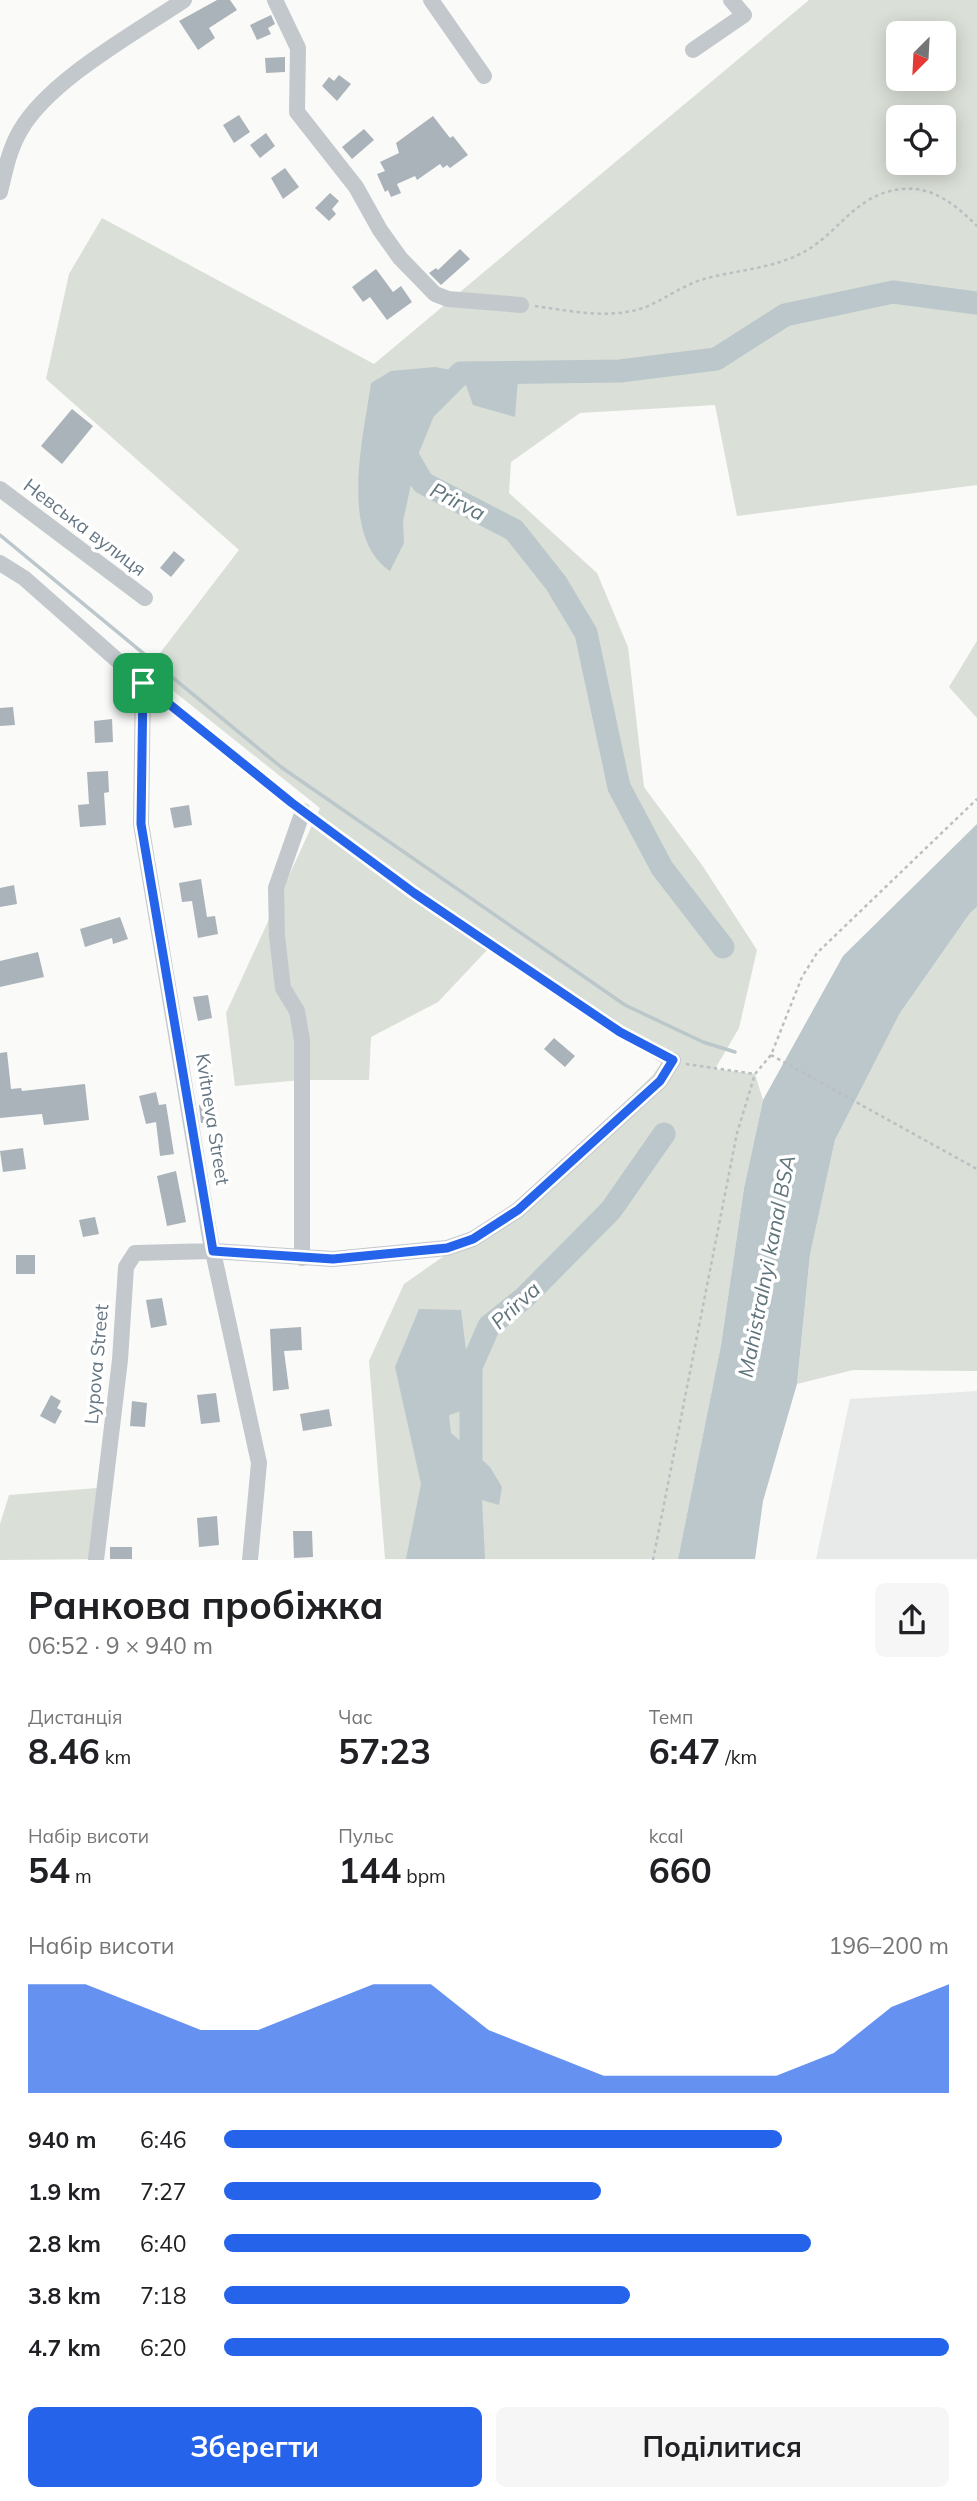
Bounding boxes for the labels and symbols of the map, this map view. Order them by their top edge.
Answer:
north arrow [886,21,956,91]
street label: Невська вулиця [19,473,151,581]
water label: Prirva [426,476,490,526]
pin [113,653,173,713]
street label: Kvitneva Street [191,1051,235,1187]
water label: Mahistralnyi kanal BSA [732,1153,800,1379]
water label: Prirva [485,1276,545,1334]
street label: Lypova Street [79,1303,113,1425]

